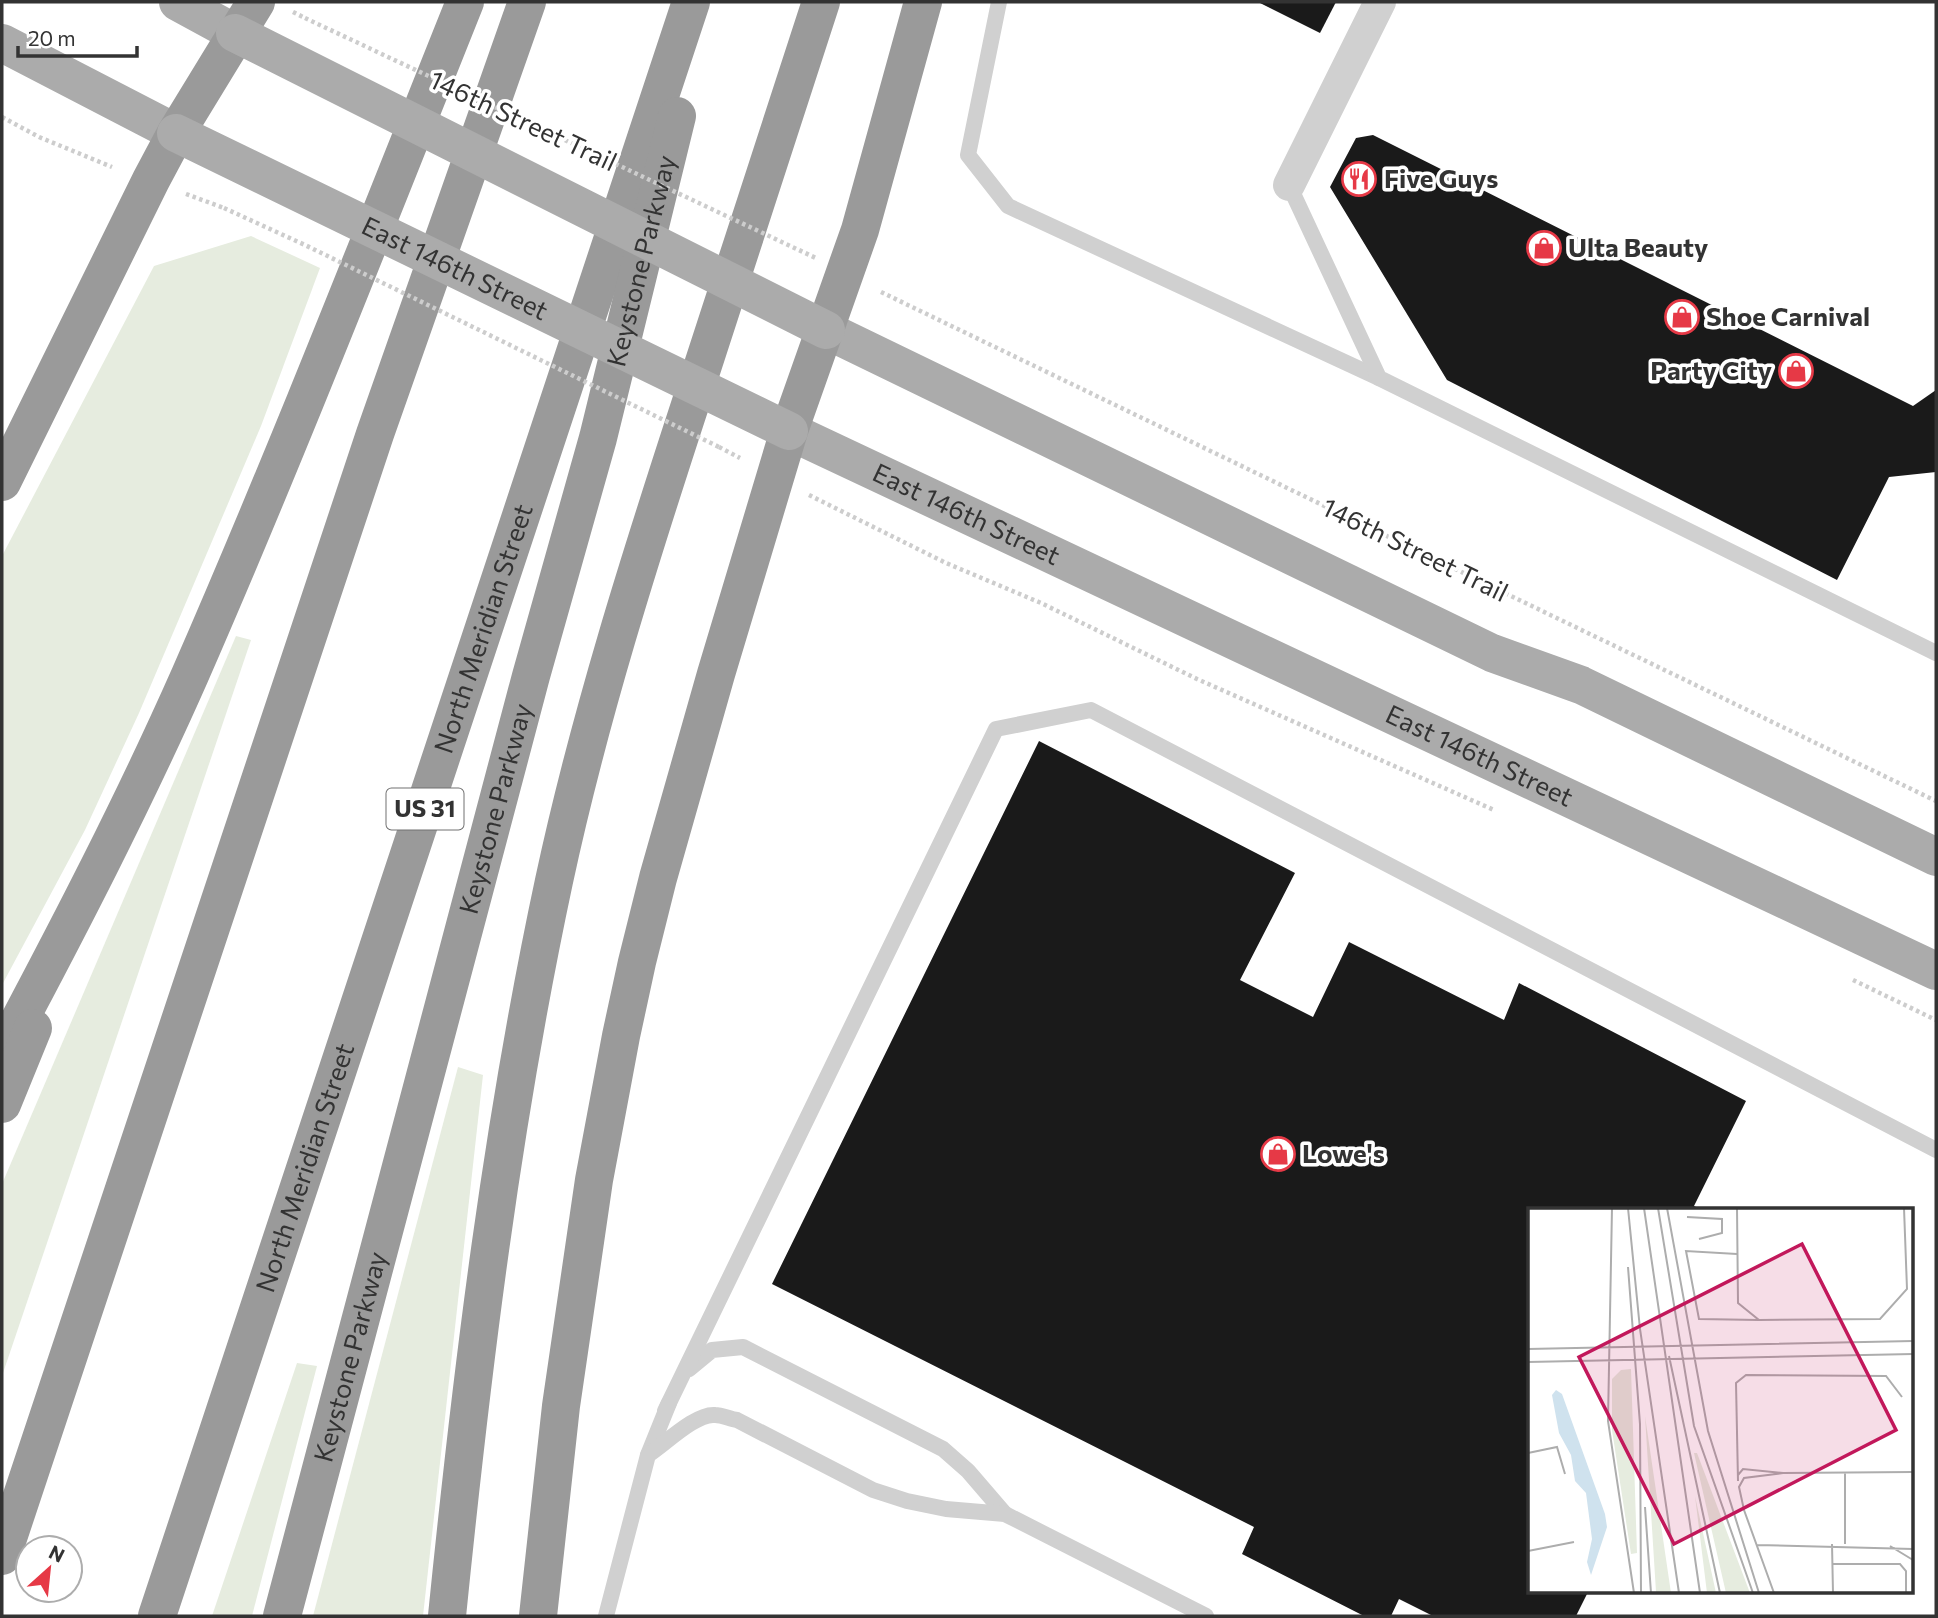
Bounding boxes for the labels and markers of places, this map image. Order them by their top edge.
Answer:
restaurant icon: Five Guys [1340,160,1378,198]
place label: Five Guys [1384,162,1498,193]
shop icon: Ulta Beauty [1525,229,1563,267]
place label: Ulta Beauty [1568,231,1708,262]
shop icon: Shoe Carnival [1663,298,1701,336]
place label: Shoe Carnival [1706,300,1870,331]
shop icon: Party City [1777,352,1815,390]
place label: Party City [1650,354,1772,385]
shop icon: Lowe's [1259,1135,1297,1173]
place label: Lowe's [1302,1137,1385,1168]

